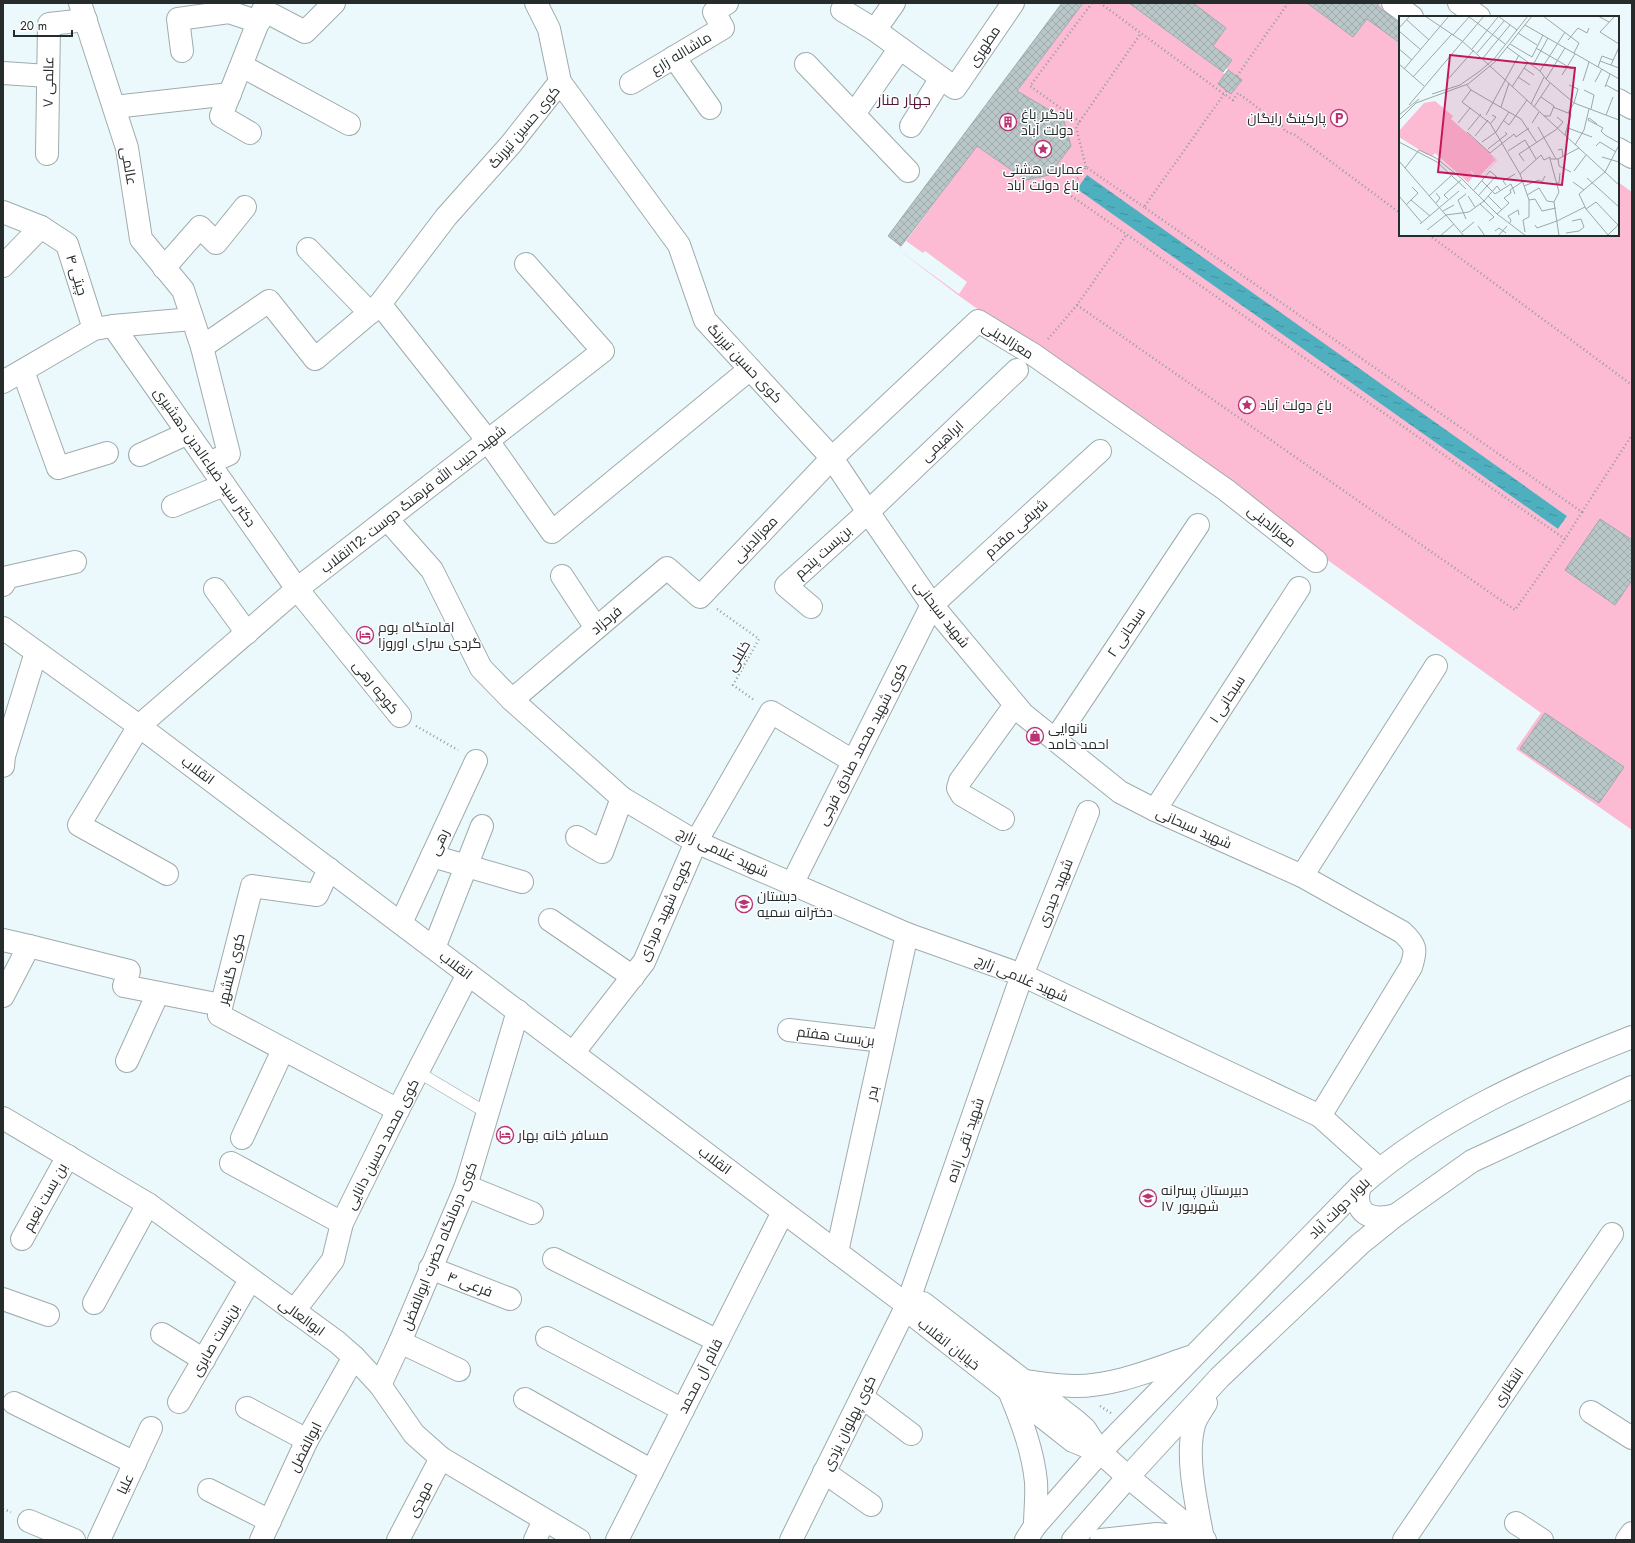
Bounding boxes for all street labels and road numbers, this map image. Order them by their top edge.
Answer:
street label: مطهری [963,22,1005,70]
street label: ماشااله زارع [647,27,715,79]
street label: عالمی ۷ [38,56,58,108]
street label: کوی حسین تیررنگ [483,81,565,173]
street label: عالمی [116,145,142,187]
street label: چیتی ۴ [61,252,93,298]
street label: معزالدینی [978,316,1038,364]
street label: کوی حسین تیررنگ [703,319,787,407]
street label: دکتر سید ضیاءالدین دهشیری [149,383,261,531]
street label: ابراهیمی [916,416,968,466]
street label: شهید حبیب الله فرهنگ دوست -12انقلاب [316,420,510,578]
street label: شریفی مقدم [980,494,1052,562]
street label: معزالدینی [1243,500,1301,552]
street label: معزالدینی [728,511,782,567]
street label: بن‌بست پنجم [790,521,856,583]
street label: شهید سبحانی [909,576,975,652]
street label: فرحزاد [586,601,626,639]
street label: سبحانی ۲ [1102,603,1150,661]
street label: خلیلی [721,637,755,675]
street label: کوچه رهی [348,656,404,718]
street label: کوی شهید محمد صادق فرجی [812,659,912,829]
street label: سبحانی ۱ [1204,671,1250,727]
street label: انقلاب [177,751,219,789]
street label: شهید سبحانی [1153,802,1235,854]
street label: شهید غلامی زارچ [674,822,772,882]
street label: رهی [424,825,454,859]
street label: کوچه شهید مردای [634,856,696,964]
street label: شهید حیدری [1032,856,1078,930]
street label: کوی گلشهر [212,931,250,1008]
street label: انقلاب [435,946,477,984]
street label: شهید غلامی زارچ [972,949,1072,1007]
street label: بن‌بست هفتم [796,1021,876,1051]
street label: کوی محمد حسین دانایی [340,1075,424,1213]
street label: بدر [860,1084,883,1103]
street label: شهید تقی زاده [941,1095,989,1185]
street label: انقلاب [694,1141,736,1179]
street label: بن بست نعیم [18,1159,72,1235]
street label: کوی درمانگاه حضرت ابوالفضل [396,1159,482,1333]
street label: بلوار دولت آباد [1304,1173,1374,1243]
street label: فرعی ۴ [445,1266,495,1302]
street label: ابوالعالی [275,1293,329,1341]
street label: بن‌بست صابری [186,1300,244,1380]
street label: خیابان انقلاب [914,1313,984,1375]
street label: قائم آل محمد [673,1335,727,1417]
street label: انتظاری [1488,1364,1528,1410]
street label: کوی پهلوان یزدی [817,1372,881,1474]
street label: ابوالفضل [284,1418,326,1476]
street label: علیا [112,1470,138,1498]
street label: مهدی [402,1477,438,1521]

